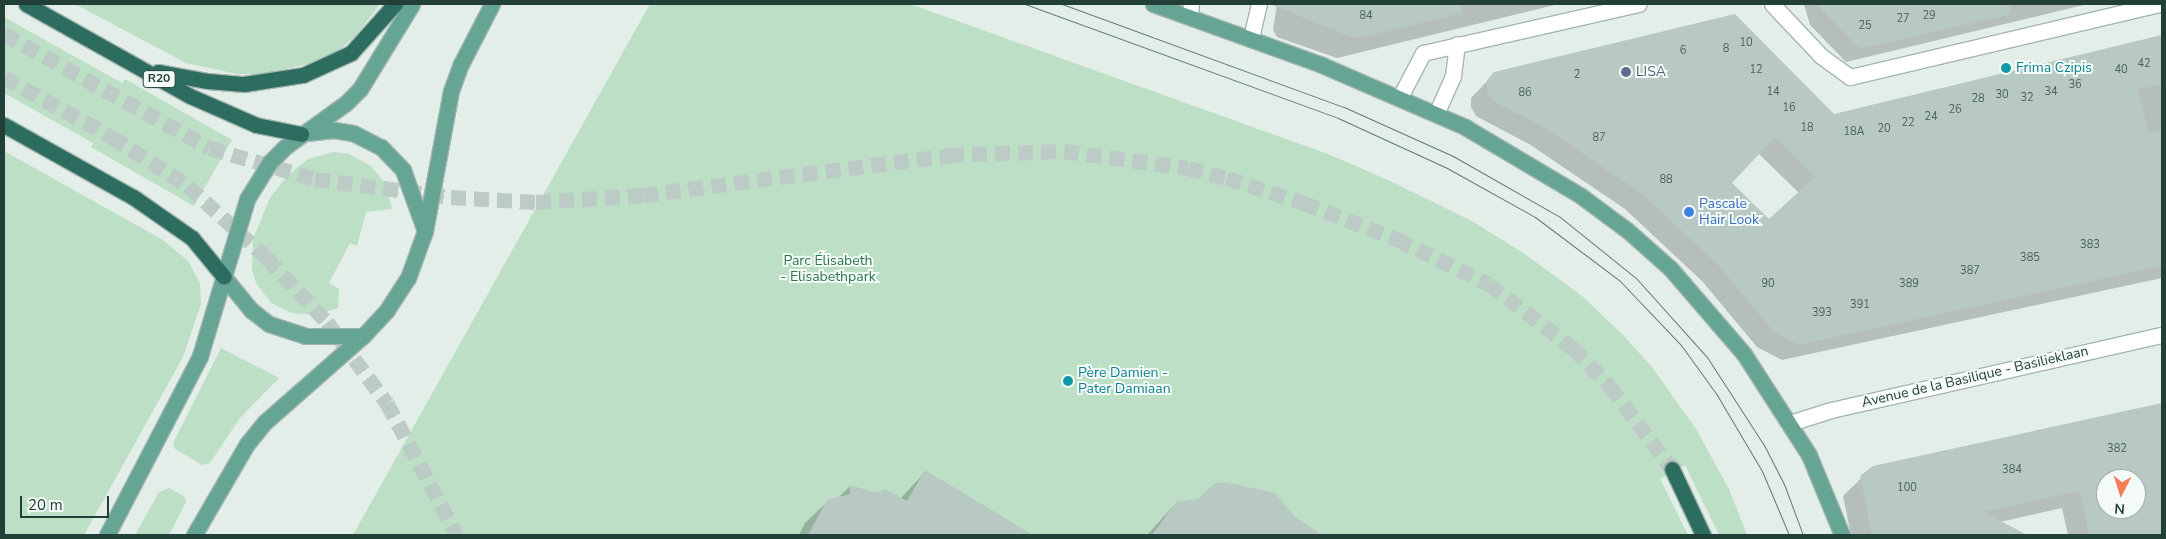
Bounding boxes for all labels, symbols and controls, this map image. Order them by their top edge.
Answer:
house number: 84 [1359,9,1373,23]
house number: 29 [1922,9,1936,23]
house number: 27 [1896,12,1910,26]
house number: 25 [1858,19,1872,33]
house number: 10 [1739,36,1753,50]
house number: 8 [1723,42,1729,56]
house number: 6 [1680,44,1686,58]
house number: 42 [2137,57,2151,71]
place label: Frima Czipis [2016,60,2092,76]
marker: Frima Czipis [2000,62,2012,74]
house number: 12 [1749,63,1763,77]
house number: 40 [2114,63,2128,77]
place label: LISA [1636,64,1666,80]
marker: LISA [1620,66,1632,78]
house number: 2 [1574,68,1580,82]
road number: R20 [142,70,176,88]
house number: 36 [2068,78,2082,92]
house number: 14 [1766,85,1780,99]
house number: 34 [2044,85,2058,99]
house number: 86 [1518,86,1532,100]
house number: 30 [1995,88,2009,102]
house number: 32 [2020,91,2034,105]
house number: 28 [1971,92,1985,106]
house number: 16 [1782,101,1796,115]
house number: 26 [1948,103,1962,117]
house number: 24 [1924,110,1938,124]
house number: 22 [1901,116,1915,130]
house number: 18 [1800,121,1814,135]
house number: 20 [1877,122,1891,136]
house number: 18A [1843,125,1865,139]
house number: 87 [1592,131,1606,145]
house number: 88 [1659,173,1673,187]
place label: Pascale Hair Look [1699,196,1759,228]
marker: Pascale Hair Look [1683,206,1695,218]
house number: 383 [2080,238,2100,252]
house number: 385 [2020,251,2040,265]
park label: Parc Élisabeth - Elisabethpark [780,253,876,286]
house number: 387 [1960,264,1980,278]
house number: 90 [1761,277,1775,291]
house number: 389 [1899,277,1919,291]
house number: 391 [1850,298,1870,312]
house number: 393 [1812,306,1832,320]
street label: Avenue de la Basilique - Basilieklaan [1860,343,2090,411]
place label: Père Damien - Pater Damiaan [1078,365,1171,398]
marker: Père Damien - Pater Damiaan [1062,375,1074,387]
house number: 382 [2107,442,2127,456]
house number: 384 [2002,463,2022,477]
north arrow [2096,469,2146,519]
house number: 100 [1897,481,1917,495]
scale bar [22,486,111,518]
text: 20 m [28,495,63,515]
text: N [2114,499,2126,518]

